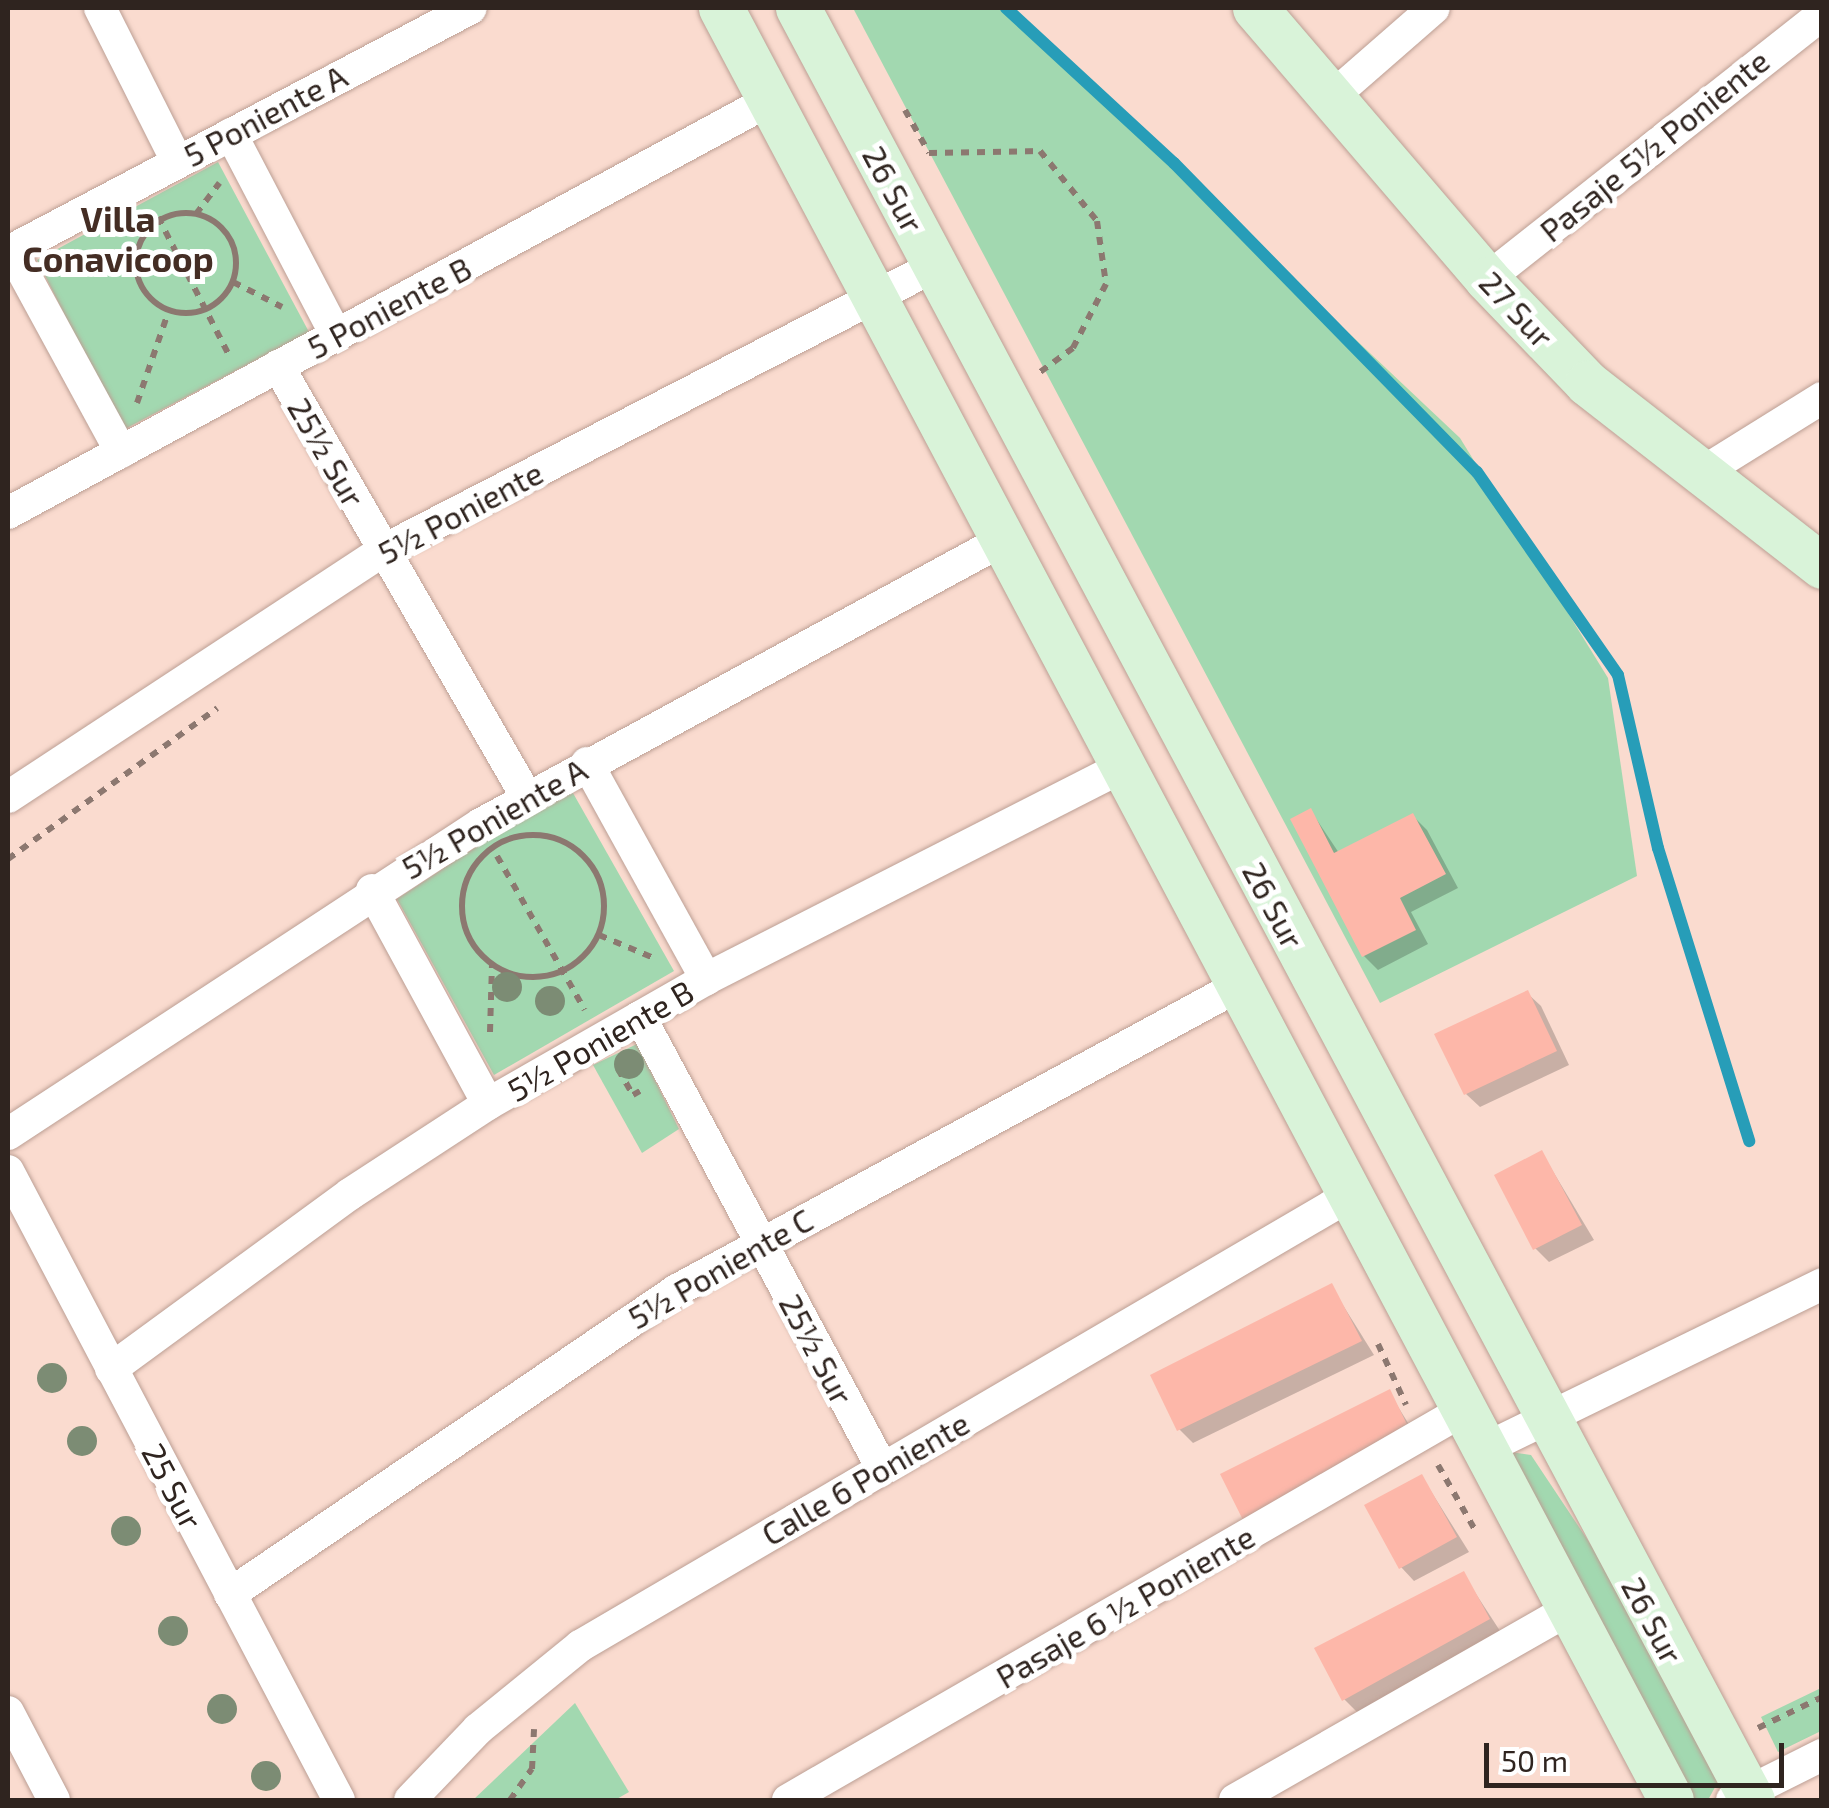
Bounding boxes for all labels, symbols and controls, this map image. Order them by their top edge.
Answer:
street label: Pasaje 5½ Poniente [1532,41,1776,249]
street label: 5 Poniente A [177,56,353,174]
street label: 26 Sur [855,139,933,239]
district label: Villa Conavicoop [22,197,214,279]
street label: 5 Poniente B [301,248,477,366]
street label: 27 Sur [1472,263,1562,355]
street label: 25½ Sur [280,391,374,513]
street label: 5½ Poniente [371,453,549,571]
street label: 5½ Poniente A [394,749,594,887]
street label: 26 Sur [1235,855,1313,955]
street label: 5½ Poniente B [500,971,700,1109]
street label: 5½ Poniente C [621,1200,819,1336]
street label: 25½ Sur [772,1287,862,1411]
street label: Calle 6 Poniente [754,1403,976,1553]
street label: 25 Sur [135,1437,211,1535]
street label: Pasaje 6 ½ Poniente [989,1516,1261,1696]
street label: 26 Sur [1614,1570,1692,1670]
scale bar [1489,1723,1789,1785]
text: 50 m [1501,1742,1568,1778]

